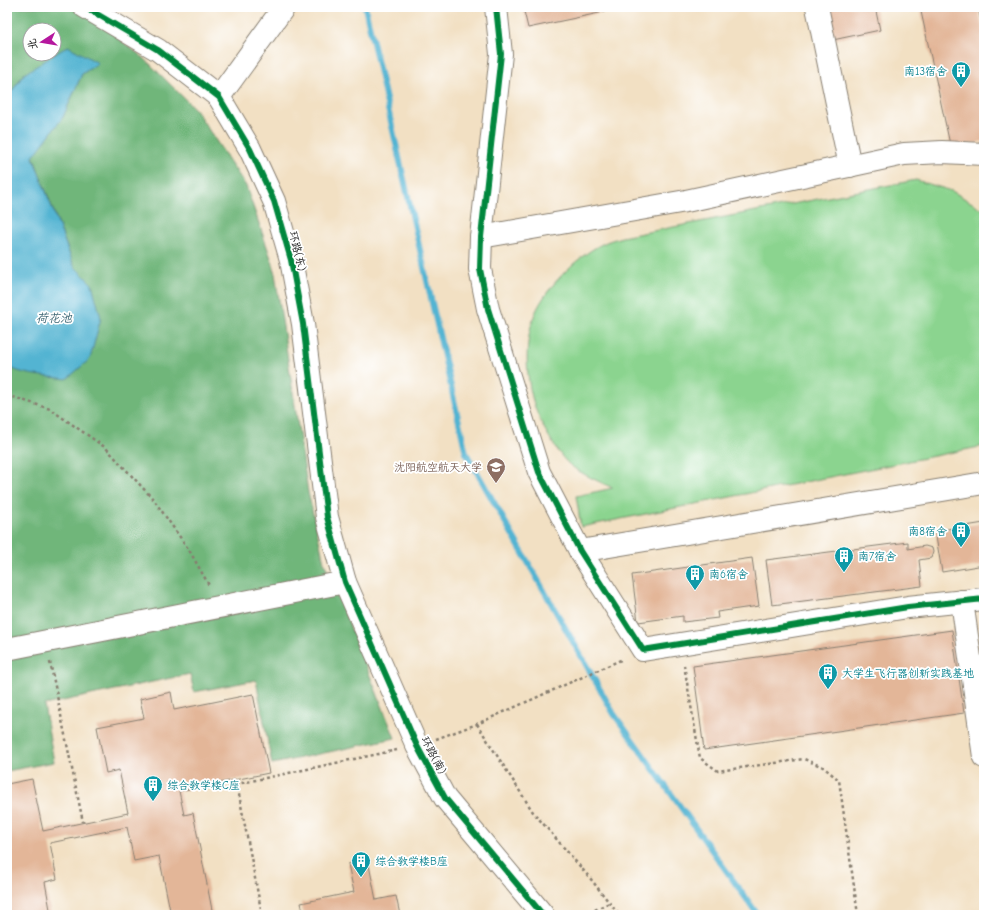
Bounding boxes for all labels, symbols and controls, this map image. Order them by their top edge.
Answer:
north arrow [22,22,62,62]
text: 北 [25,37,40,51]
building icon: 南13宿舍 [950,60,972,88]
place label: 南13宿舍 [904,65,947,78]
street label: 环路(东) [286,230,309,273]
water label: 荷花池 [36,311,73,325]
school or university icon: 沈阳航空航天大学 [485,456,507,484]
place label: 沈阳航空航天大学 [394,461,482,474]
building icon: 南8宿舍 [950,520,972,548]
place label: 南8宿舍 [908,525,947,538]
building icon: 南7宿舍 [833,545,855,573]
place label: 南7宿舍 [858,550,896,563]
building icon: 南6宿舍 [684,563,706,591]
place label: 南6宿舍 [709,568,748,581]
building icon: 大学生飞行器创新实践基地 [817,662,839,690]
place label: 大学生飞行器创新实践基地 [842,667,974,680]
street label: 环路(南) [418,734,449,776]
building icon: 综合教学楼C座 [142,774,164,802]
place label: 综合教学楼C座 [167,779,240,792]
building icon: 综合教学楼B座 [350,850,372,878]
place label: 综合教学楼B座 [375,855,448,868]

